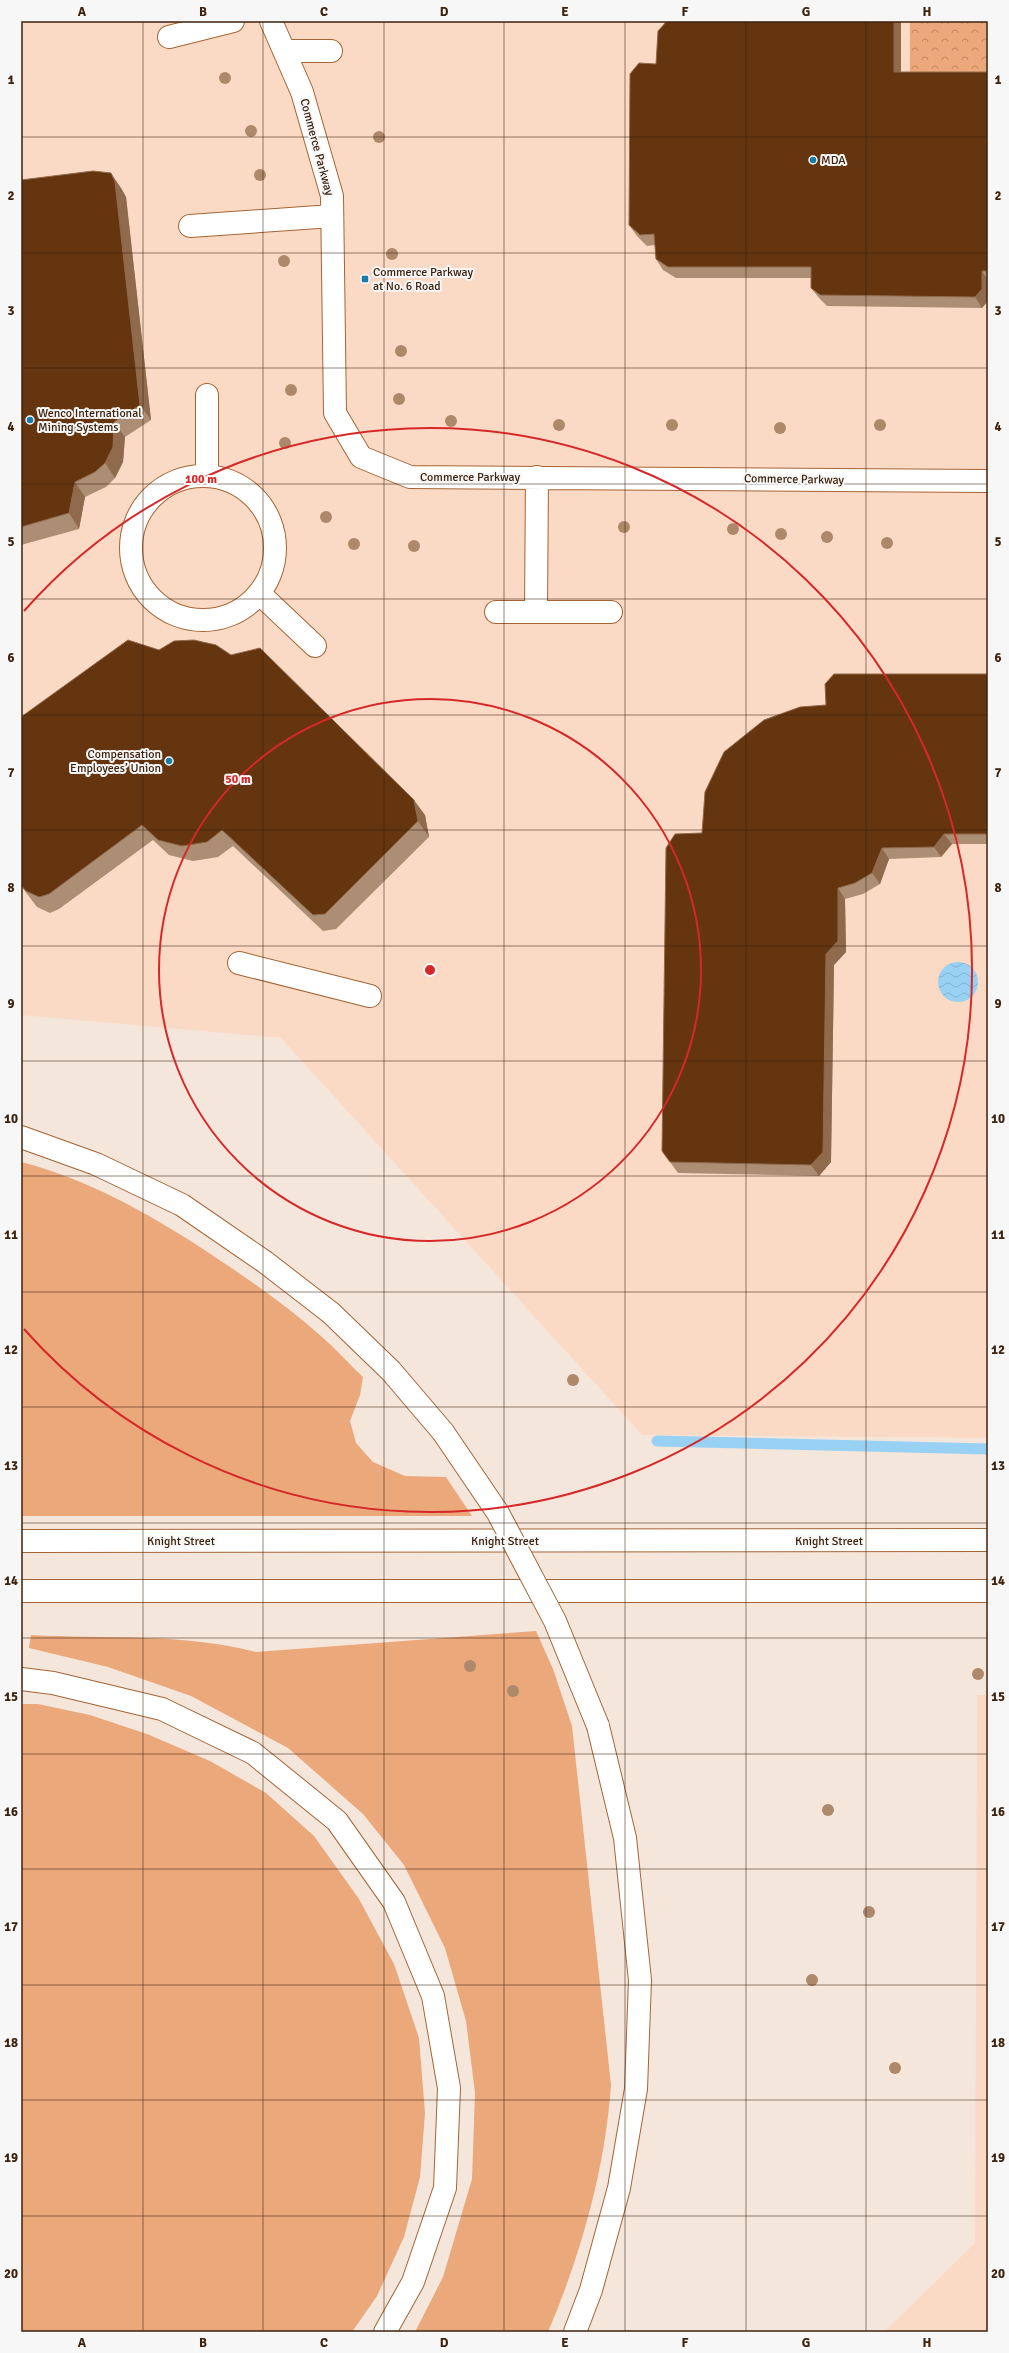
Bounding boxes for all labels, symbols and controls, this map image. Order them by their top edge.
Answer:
text: A [78,4,87,20]
text: B [199,4,207,20]
text: C [320,4,328,20]
text: D [440,4,449,20]
text: E [561,4,569,20]
text: F [682,4,689,20]
text: G [802,4,810,20]
text: H [923,4,931,20]
text: 1 [7,72,15,88]
text: 1 [994,72,1002,88]
street label: Commerce Parkway [296,97,337,198]
place label: MDA [821,153,846,168]
marker: MDA [808,155,818,165]
text: 2 [7,188,15,204]
text: 2 [994,188,1002,204]
place label: Commerce Parkway at No. 6 Road [373,265,473,294]
marker: Commerce Parkway at No. 6 Road [360,274,370,284]
text: 3 [7,303,15,319]
text: 3 [994,303,1002,319]
place label: Wenco International Mining Systems [38,406,142,435]
marker: Wenco International Mining Systems [25,415,35,425]
text: 4 [7,419,15,435]
text: 4 [994,419,1002,435]
street label: Commerce Parkway [420,470,520,485]
street label: Commerce Parkway [744,471,845,488]
text: 100 m [185,472,217,487]
text: 5 [7,534,15,550]
text: 5 [994,534,1002,550]
text: 6 [7,650,15,666]
text: 6 [994,650,1002,666]
place label: Compensation Employees’ Union [70,747,161,776]
marker: Compensation Employees’ Union [164,756,174,766]
text: 7 [7,765,15,781]
text: 7 [994,765,1002,781]
text: 50 m [225,772,251,787]
text: 8 [7,880,15,896]
text: 8 [994,880,1002,896]
centre of rings [423,963,437,977]
text: 9 [7,996,15,1012]
text: 9 [994,996,1002,1012]
text: 10 [4,1111,18,1127]
text: 10 [991,1111,1005,1127]
text: 11 [4,1227,18,1243]
text: 11 [991,1227,1005,1243]
text: 12 [4,1342,18,1358]
text: 12 [991,1342,1005,1358]
text: 13 [4,1458,18,1474]
text: 13 [991,1458,1005,1474]
street label: Knight Street [147,1534,215,1549]
street label: Knight Street [471,1534,539,1549]
street label: Knight Street [795,1534,863,1549]
text: 14 [4,1573,18,1589]
text: 14 [991,1573,1005,1589]
text: 15 [4,1689,18,1705]
text: 15 [991,1689,1005,1705]
text: 16 [4,1804,18,1820]
text: 16 [991,1804,1005,1820]
text: 17 [4,1919,18,1935]
text: 17 [991,1919,1005,1935]
text: 18 [4,2035,18,2051]
text: 18 [991,2035,1005,2051]
text: 19 [4,2150,18,2166]
text: 19 [991,2150,1005,2166]
text: 20 [4,2266,18,2282]
text: 20 [991,2266,1005,2282]
text: A [78,2335,87,2351]
text: B [199,2335,207,2351]
text: C [320,2335,328,2351]
text: D [440,2335,449,2351]
text: E [561,2335,569,2351]
text: F [682,2335,689,2351]
text: G [802,2335,810,2351]
text: H [923,2335,931,2351]

